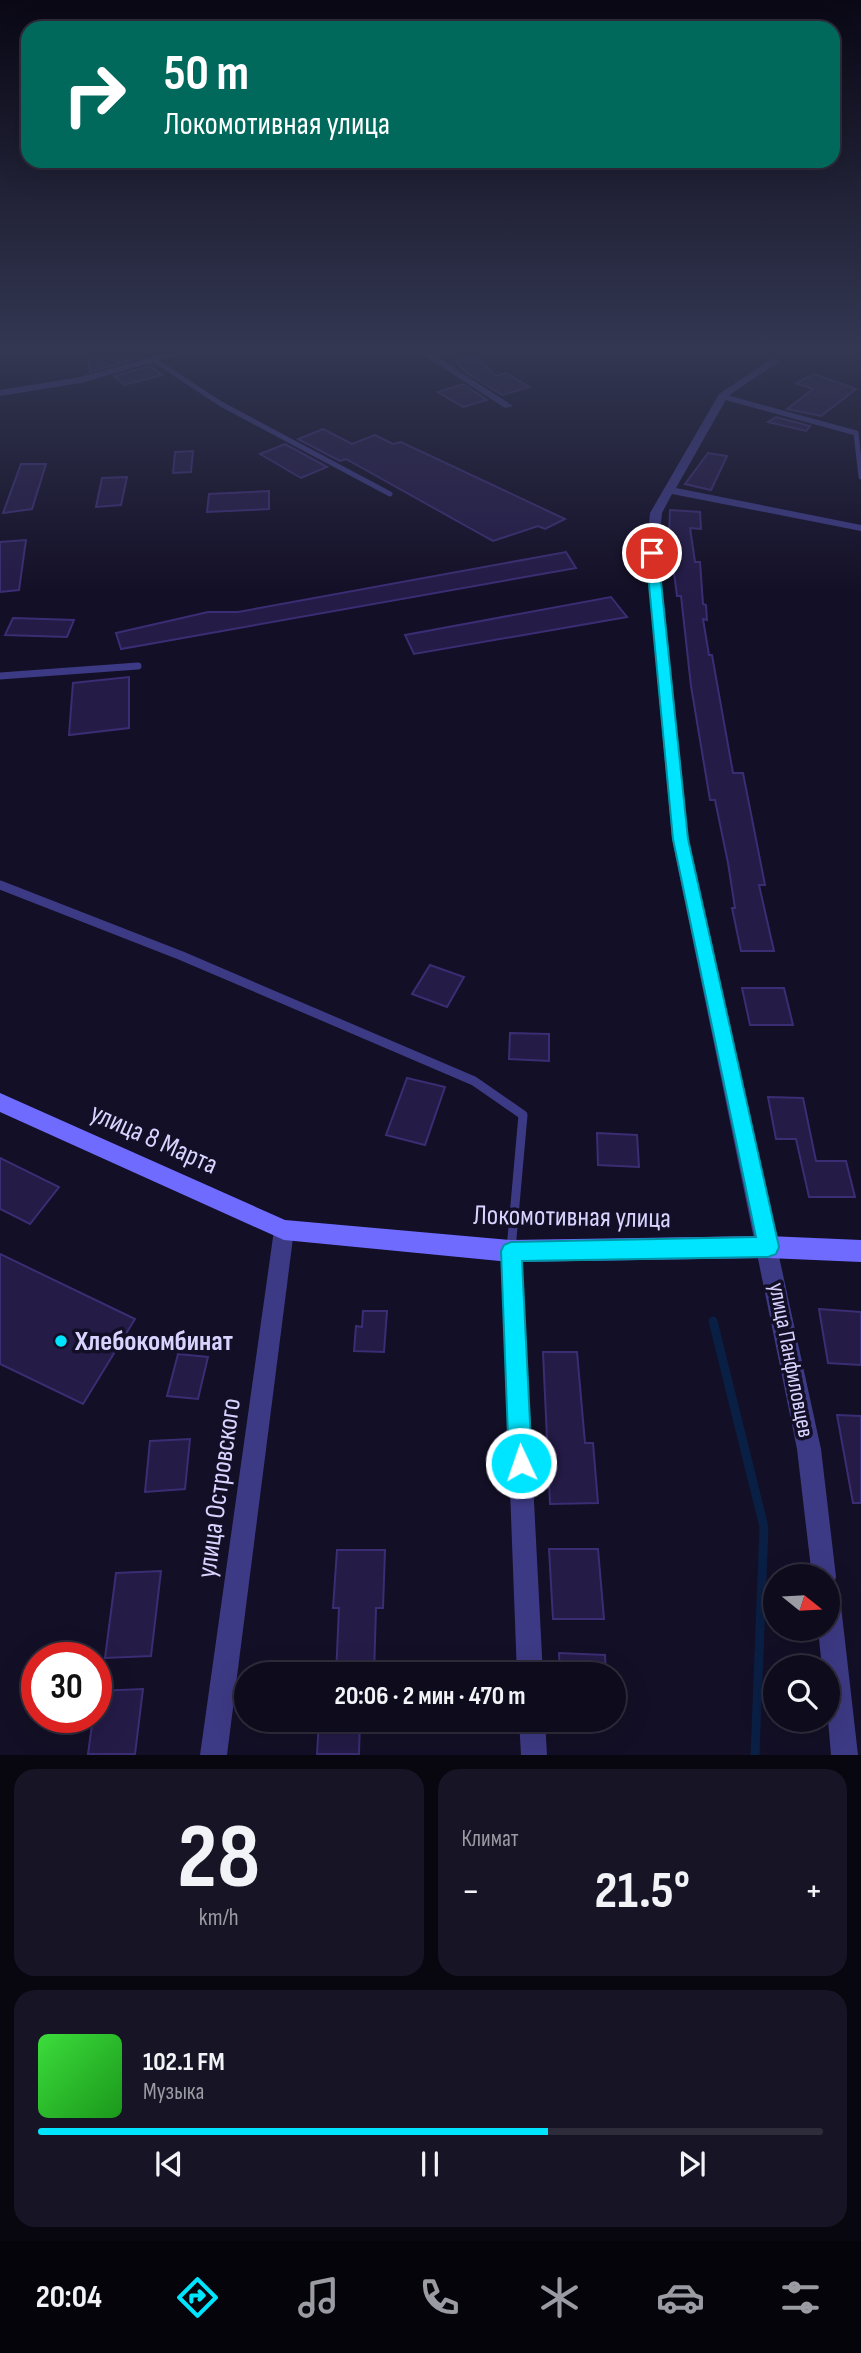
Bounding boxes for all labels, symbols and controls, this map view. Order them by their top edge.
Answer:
text: 50 m [164,45,249,104]
icon: right [49,49,140,140]
text: Локомотивная улица [164,105,390,144]
pin [622,523,682,583]
icon: arrive [633,534,671,572]
street label: улица 8 Марта [85,1096,223,1182]
street label: Локомотивная улица [473,1199,671,1235]
street label: улица Панфиловцев [762,1280,820,1440]
place label: Хлебокомбинат [74,1325,233,1358]
marker: Хлебокомбинат [53,1333,69,1349]
street label: улица Островского [190,1396,248,1580]
position arrow [484,1426,558,1500]
north arrow [763,1564,840,1642]
map controls [763,1564,840,1732]
speed limit sign: 30 [21,1642,112,1733]
button: search [763,1655,840,1732]
text: 20:06 · 2 мин · 470 m [335,1681,525,1712]
text: 28 [177,1804,260,1913]
text: Климат [462,1825,519,1853]
text: 21.5° [595,1860,690,1923]
text: − [462,1869,480,1914]
text: + [804,1869,823,1914]
text: km/h [199,1904,239,1932]
text: 102.1 FM [143,2047,225,2078]
text: Музыка [143,2078,204,2106]
icon: previous [150,2145,188,2183]
icon: pause [411,2145,449,2183]
icon: next [673,2145,711,2183]
icon: directions [173,2273,222,2322]
icon: music [294,2273,343,2322]
icon: phone [415,2273,464,2322]
icon: climate [535,2273,584,2322]
icon: car [656,2273,705,2322]
icon: filters [776,2273,825,2322]
text: 20:04 [36,2278,102,2317]

